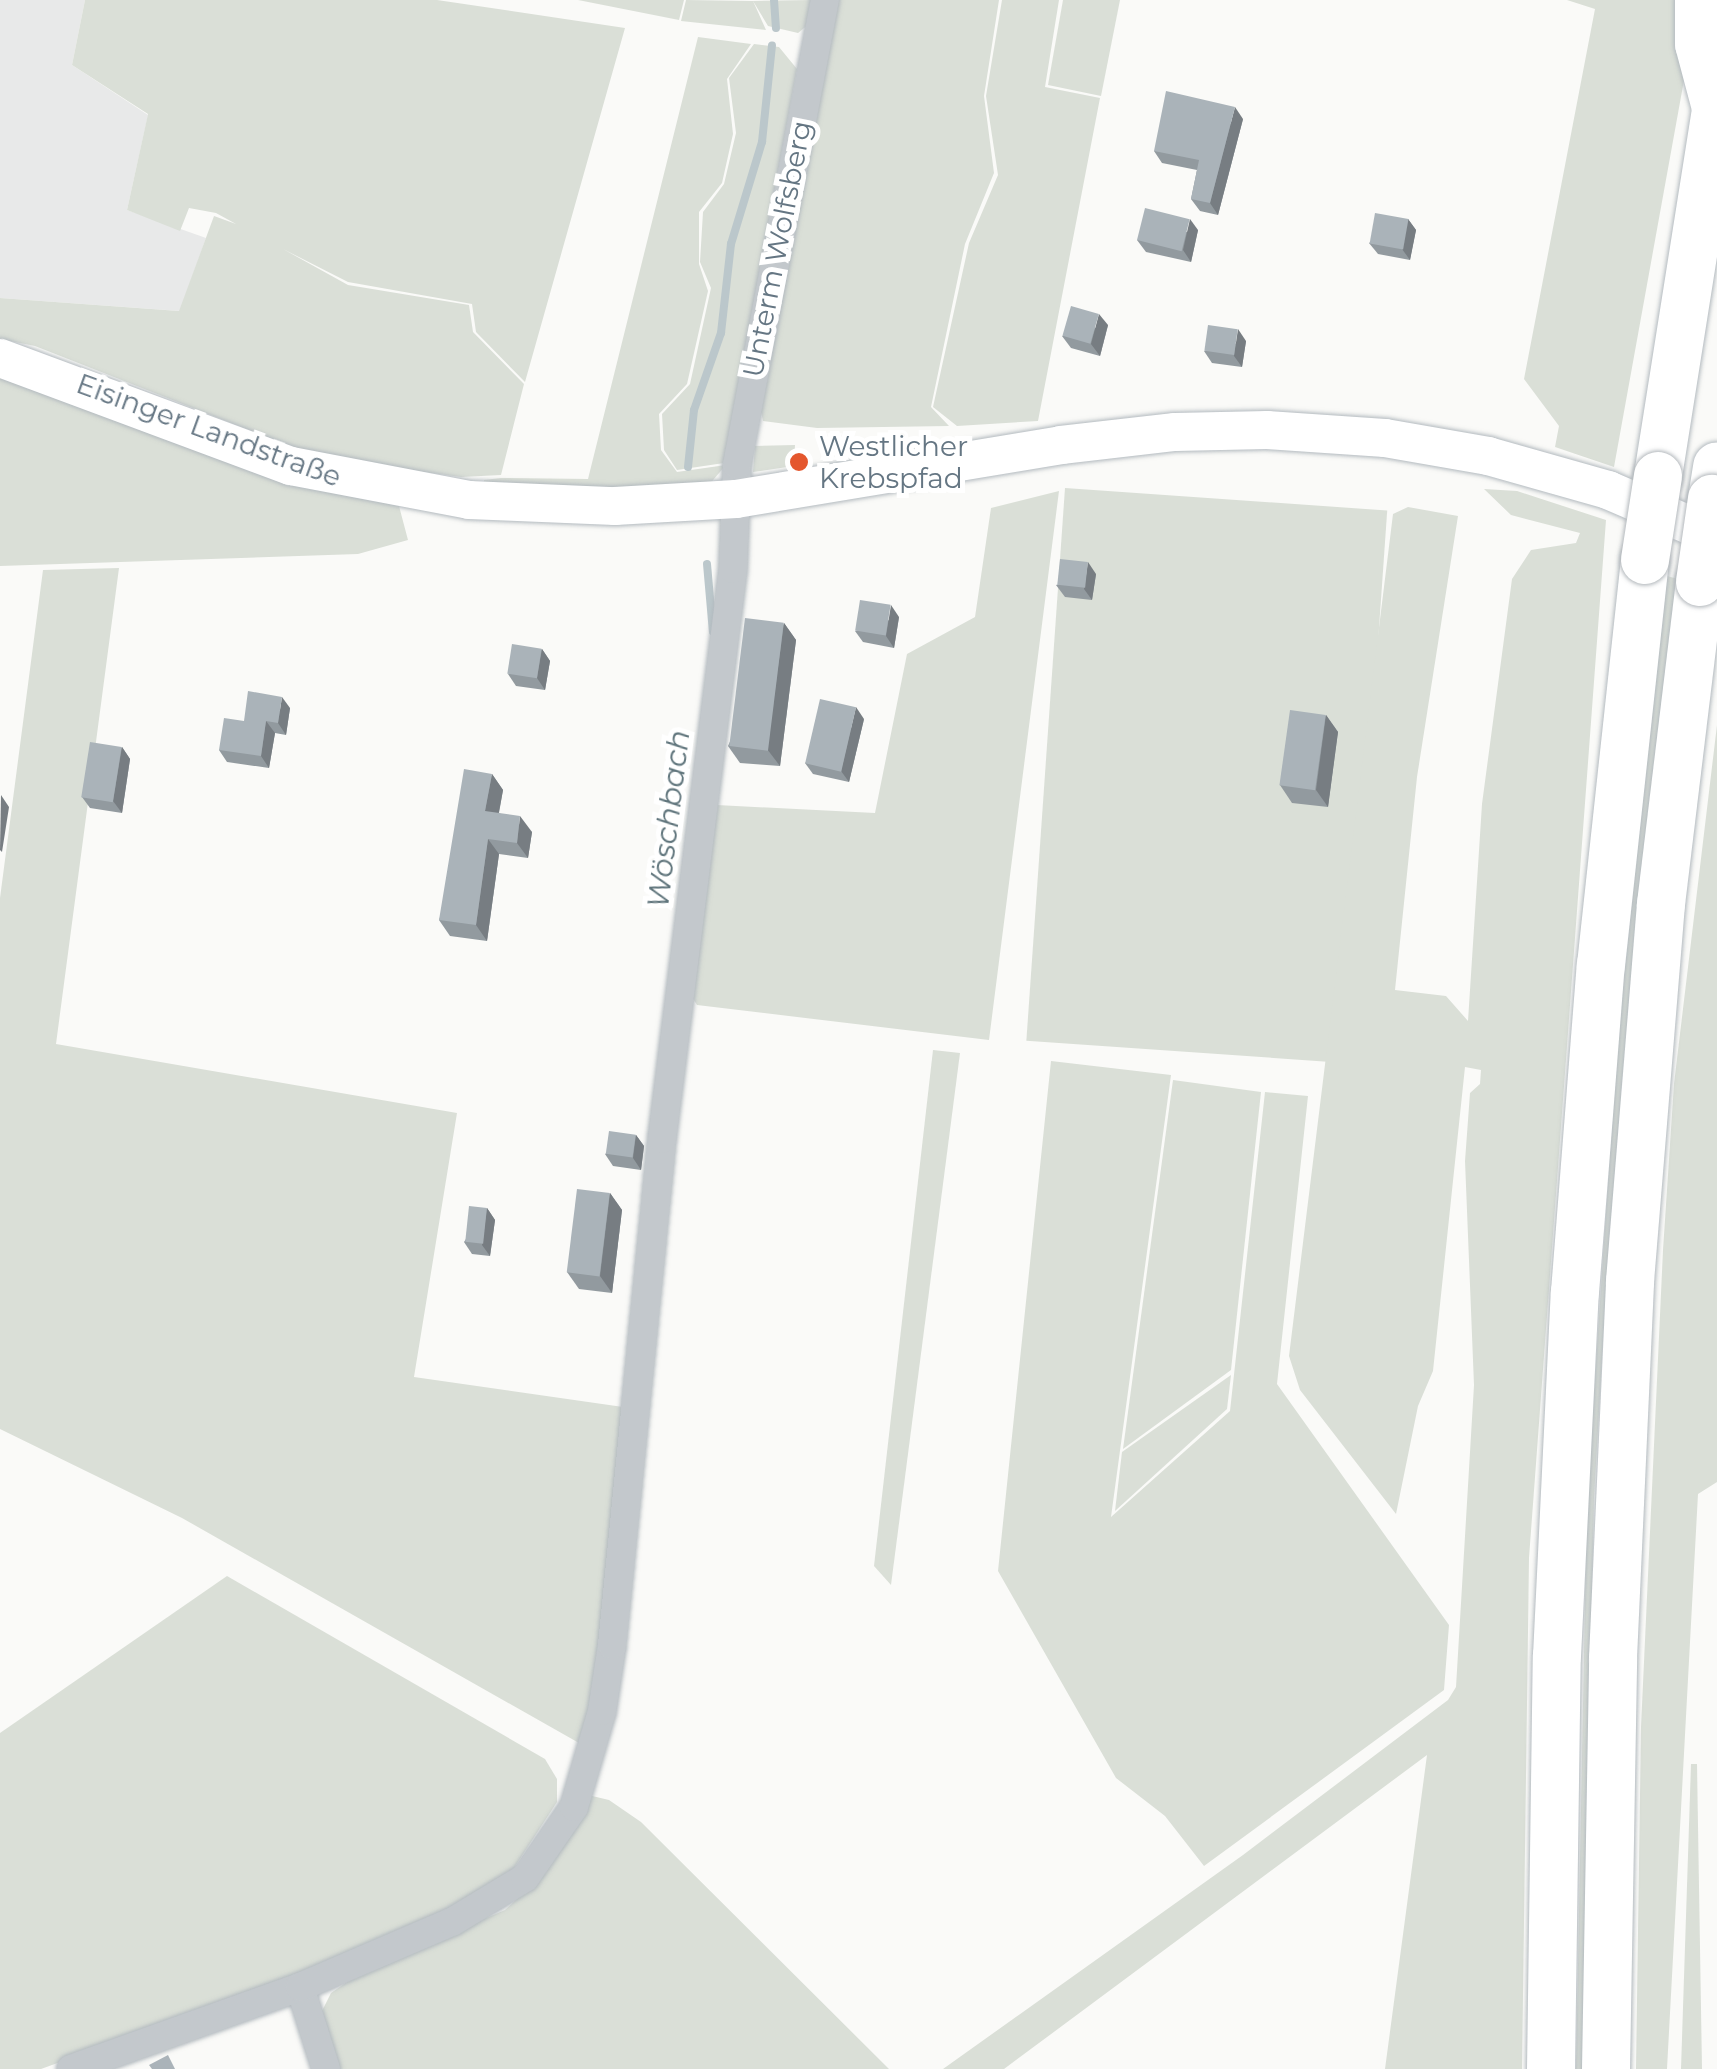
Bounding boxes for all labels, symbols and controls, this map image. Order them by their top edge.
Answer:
street label: Unterm Wolfsberg [736,118,818,380]
street label: Eisinger Landstraße [72,366,346,494]
place label: Westlicher Krebspfad [819,429,968,495]
marker: Westlicher Krebspfad [788,451,810,473]
water label: Wöschbach [640,728,698,910]

